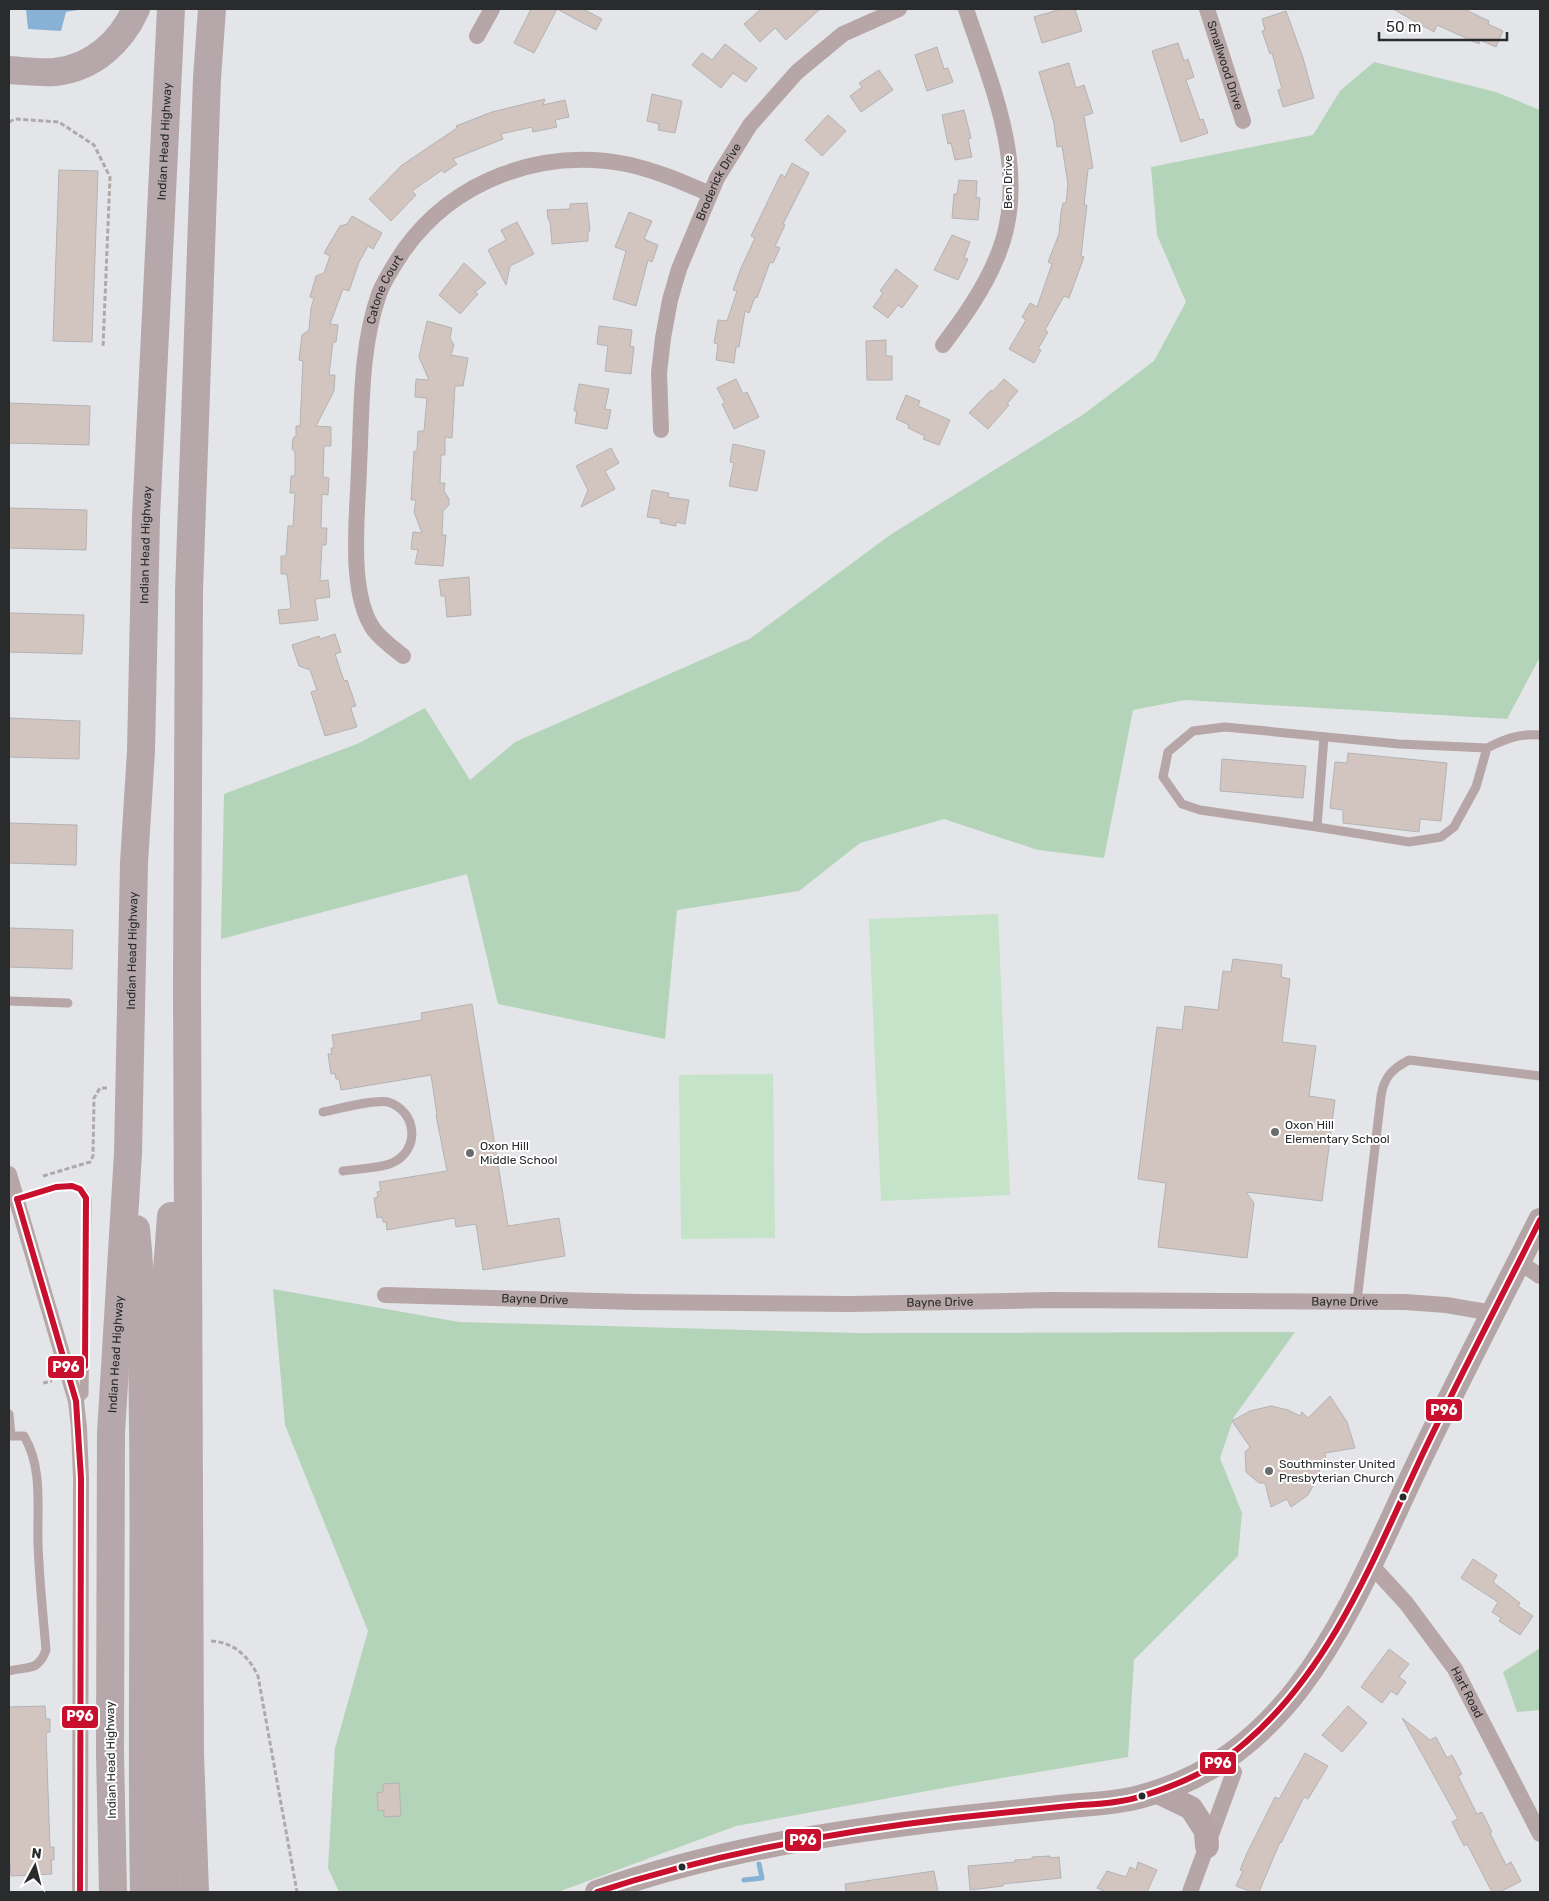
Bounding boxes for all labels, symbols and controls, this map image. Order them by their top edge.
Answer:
scale bar [1379,10,1506,42]
text: 50 m [1386,18,1421,36]
street label: Smallwood Drive [1204,19,1246,112]
street label: Indian Head Highway [155,82,174,201]
street label: Broderick Drive [693,140,744,223]
street label: Ben Drive [1001,155,1015,209]
street label: Catone Court [364,252,406,326]
street label: Indian Head Highway [137,485,155,604]
street label: Indian Head Highway [124,891,140,1010]
place label: Oxon Hill Elementary School [1285,1118,1390,1146]
marker: Oxon Hill Elementary School [1269,1126,1281,1138]
place label: Oxon Hill Middle School [480,1139,557,1167]
marker: Oxon Hill Middle School [464,1147,476,1159]
street label: Bayne Drive [501,1291,569,1307]
street label: Bayne Drive [1311,1294,1379,1309]
street label: Indian Head Highway [105,1295,126,1413]
street label: Bayne Drive [906,1295,974,1310]
line badge: P96 [47,1355,85,1379]
text: P96 [52,1359,80,1376]
line badge: P96 [1425,1398,1463,1422]
text: P96 [1430,1402,1458,1419]
place label: Southminster United Presbyterian Church [1279,1457,1395,1485]
marker: Southminster United Presbyterian Church [1263,1465,1275,1477]
unlabelled marker [1398,1492,1408,1502]
street label: Hart Road [1448,1664,1486,1720]
street label: Indian Head Highway [103,1701,119,1819]
line badge: P96 [61,1705,99,1729]
text: P96 [66,1708,94,1725]
line badge: P96 [1199,1751,1237,1775]
text: P96 [1204,1755,1232,1772]
unlabelled marker [1137,1791,1147,1801]
line badge: P96 [784,1828,822,1852]
text: P96 [789,1832,817,1849]
north arrow [10,1841,60,1891]
text: N [30,1845,43,1863]
unlabelled marker [677,1862,687,1872]

